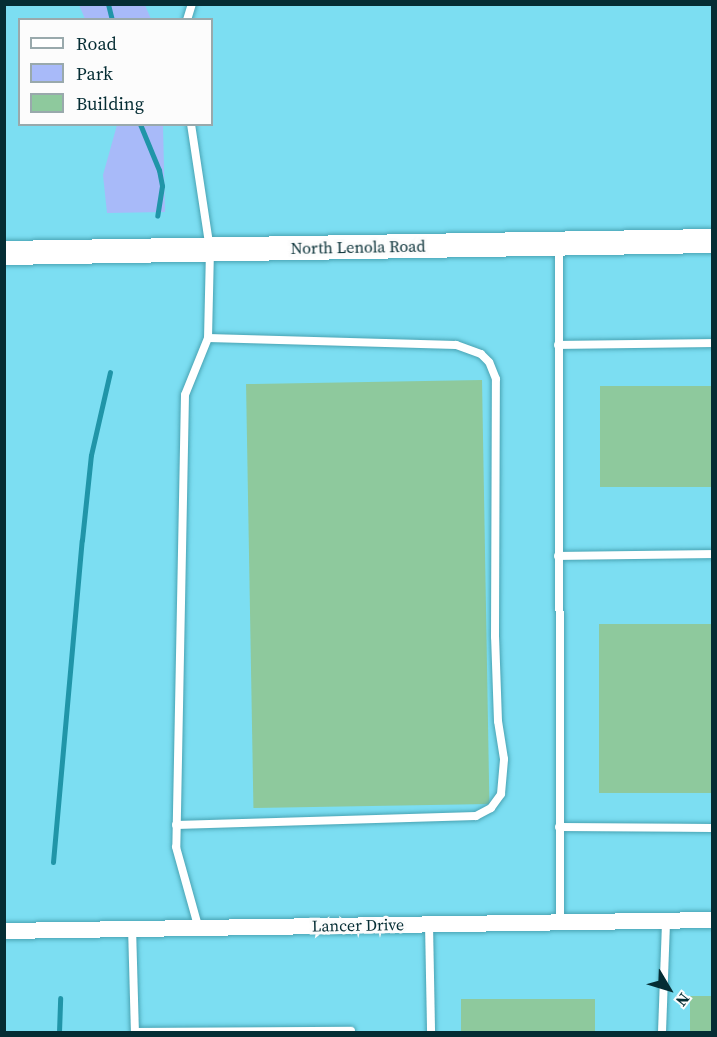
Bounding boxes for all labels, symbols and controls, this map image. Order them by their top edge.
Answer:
legend [18,18,213,126]
text: Road [76,31,117,56]
text: Park [76,61,113,86]
text: Building [76,91,144,116]
street label: North Lenola Road [290,236,426,258]
street label: Lancer Drive [312,915,404,935]
north arrow [639,959,699,1019]
text: N [671,989,695,1011]

